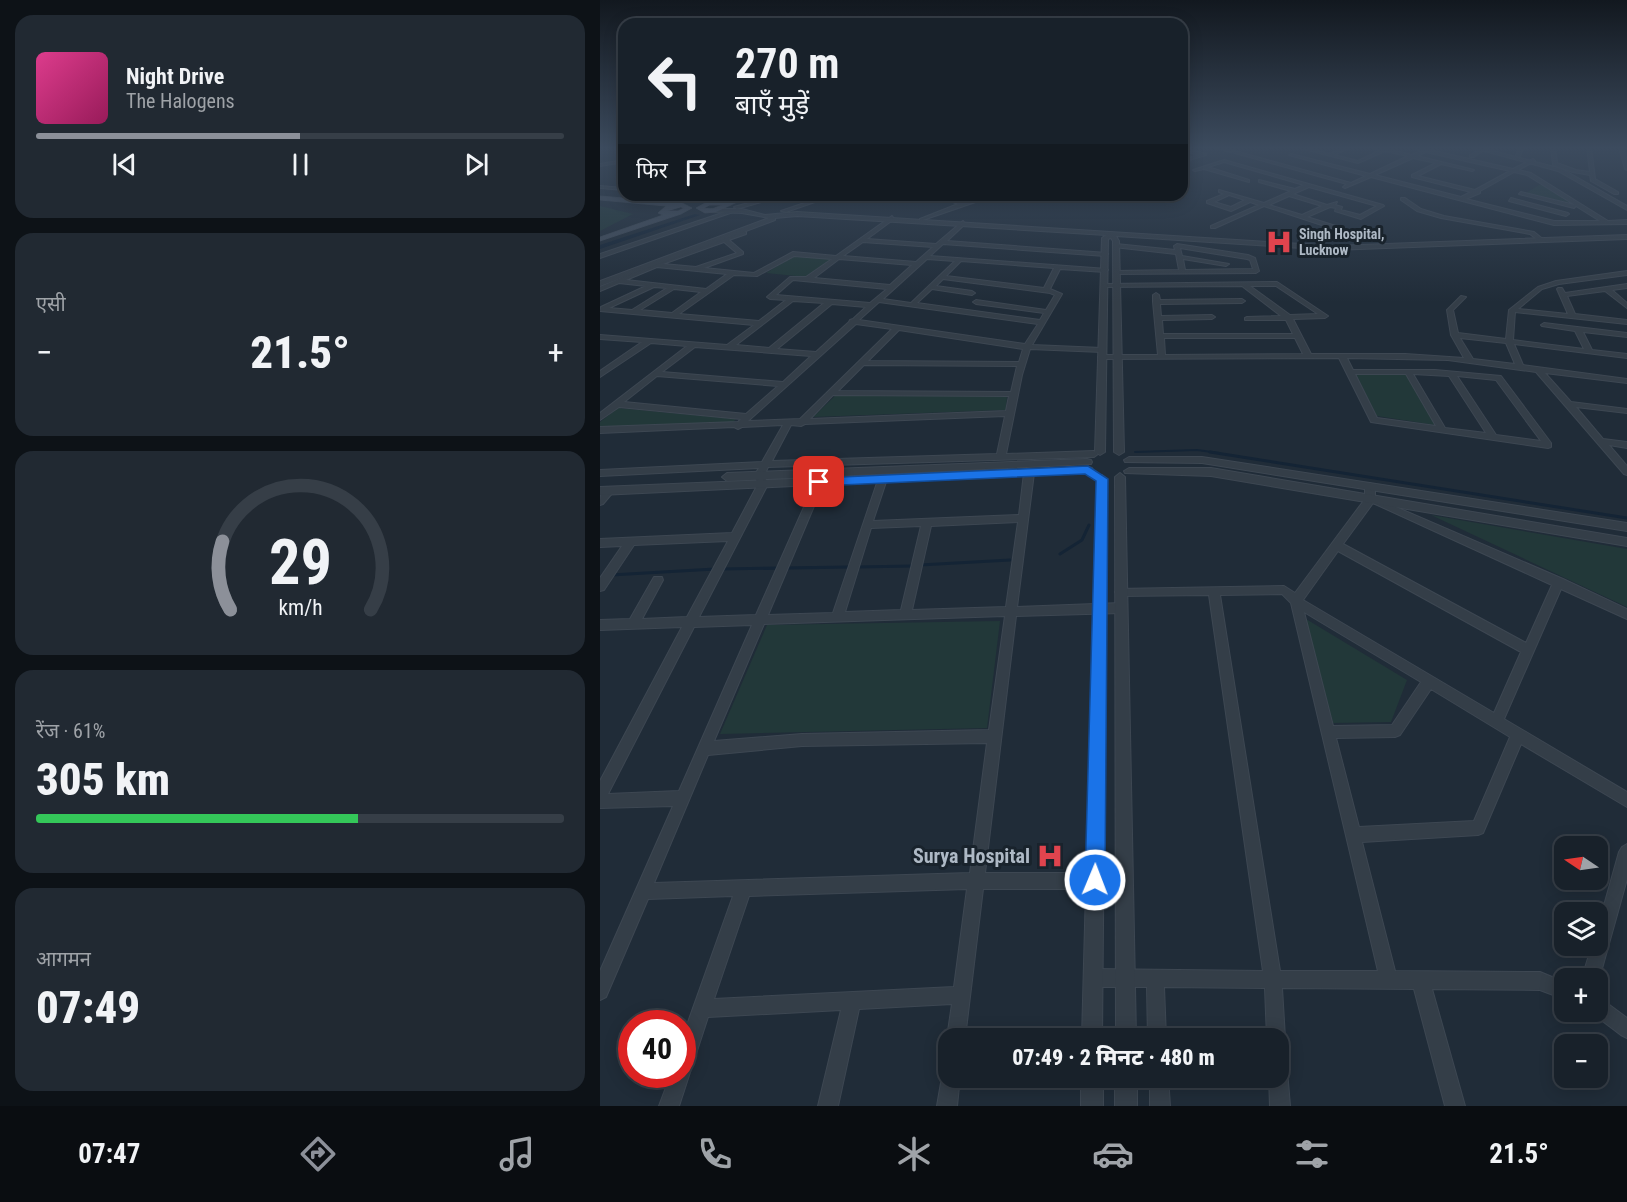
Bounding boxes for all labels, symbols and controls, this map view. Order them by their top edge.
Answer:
text: 270 m [735,39,840,88]
icon: left [636,42,714,120]
text: Night Drive [126,64,224,89]
text: The Halogens [126,89,235,113]
text: बाएँ मुड़ें [735,89,809,121]
icon: previous [108,148,141,181]
icon: pause [284,148,317,181]
icon: next [460,148,493,181]
icon: arrive [680,156,713,189]
text: फिर [636,158,668,183]
place label: Singh Hospital, Lucknow [1299,226,1384,258]
hospital icon: Singh Hospital, Lucknow [1264,227,1294,257]
text: एसी [36,292,66,316]
text: 21.5° [250,326,350,379]
text: − [36,333,53,372]
text: + [548,333,564,372]
pin [793,456,844,507]
icon: arrive [802,465,835,498]
text: 29 [268,526,332,599]
text: km/h [278,595,322,620]
text: रेंज · 61% [36,719,105,743]
text: 305 km [36,753,170,806]
north arrow [1554,836,1608,890]
map controls [1554,836,1608,1088]
hospital icon: Surya Hospital [1035,841,1065,871]
place label: Surya Hospital [913,844,1030,868]
position arrow [1063,848,1127,912]
button: layers [1554,902,1608,956]
text: आगमन [36,947,91,971]
button: + [1554,968,1608,1022]
text: 07:49 [36,981,140,1034]
speed limit sign: 40 [618,1010,696,1088]
button: − [1554,1034,1608,1088]
text: 07:49 · 2 मिनट · 480 m [1012,1045,1215,1070]
icon: directions [297,1133,339,1175]
icon: music [496,1133,538,1175]
icon: phone [694,1133,736,1175]
icon: climate [893,1133,935,1175]
icon: car [1092,1133,1134,1175]
icon: filters [1291,1133,1333,1175]
text: 07:47 [78,1138,140,1170]
text: 21.5° [1489,1138,1549,1170]

